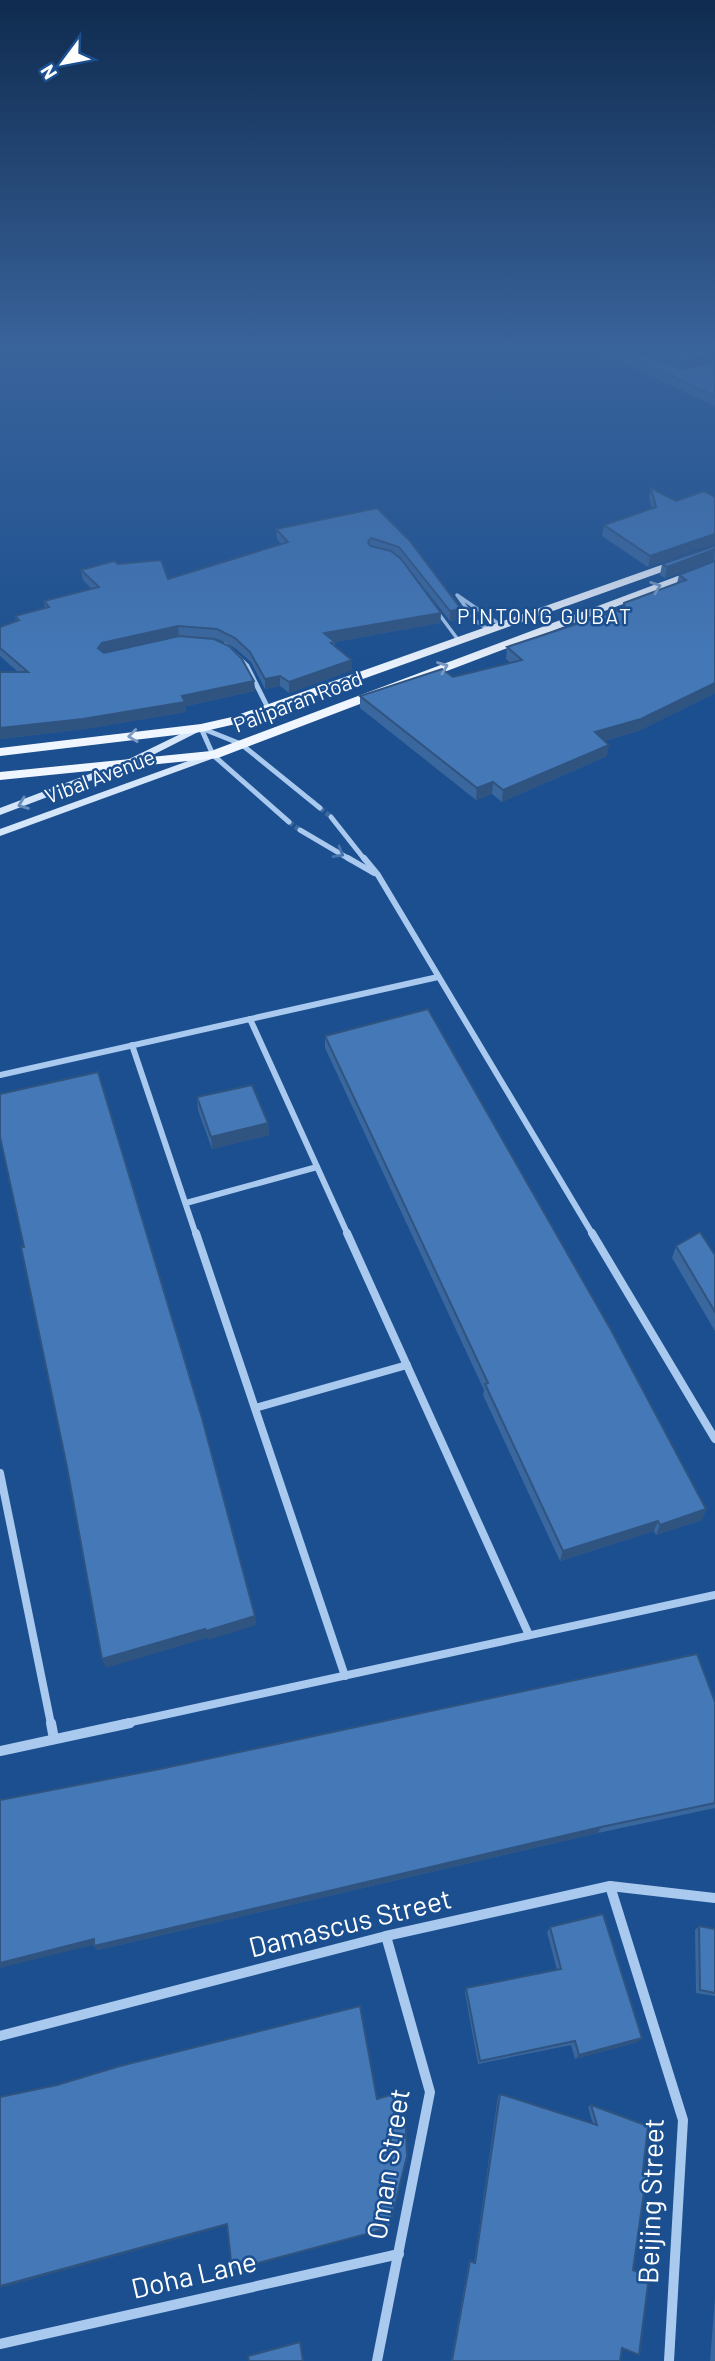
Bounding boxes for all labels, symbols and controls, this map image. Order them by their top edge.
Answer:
north arrow [28,28,98,98]
text: N [35,61,61,84]
one-way arrow [649,581,661,595]
district label: PINTONG GUBAT [457,603,633,628]
one-way arrow [436,662,448,676]
street label: Paliparan Road [230,665,365,737]
one-way arrow [127,729,139,744]
street label: Vibal Avenue [41,743,158,808]
one-way arrow [18,796,30,810]
one-way arrow [331,845,344,858]
street label: Damascus Street [245,1880,455,1964]
street label: Oman Street [358,2086,416,2242]
street label: Beijing Street [630,2118,670,2284]
street label: Doha Lane [128,2243,260,2305]

